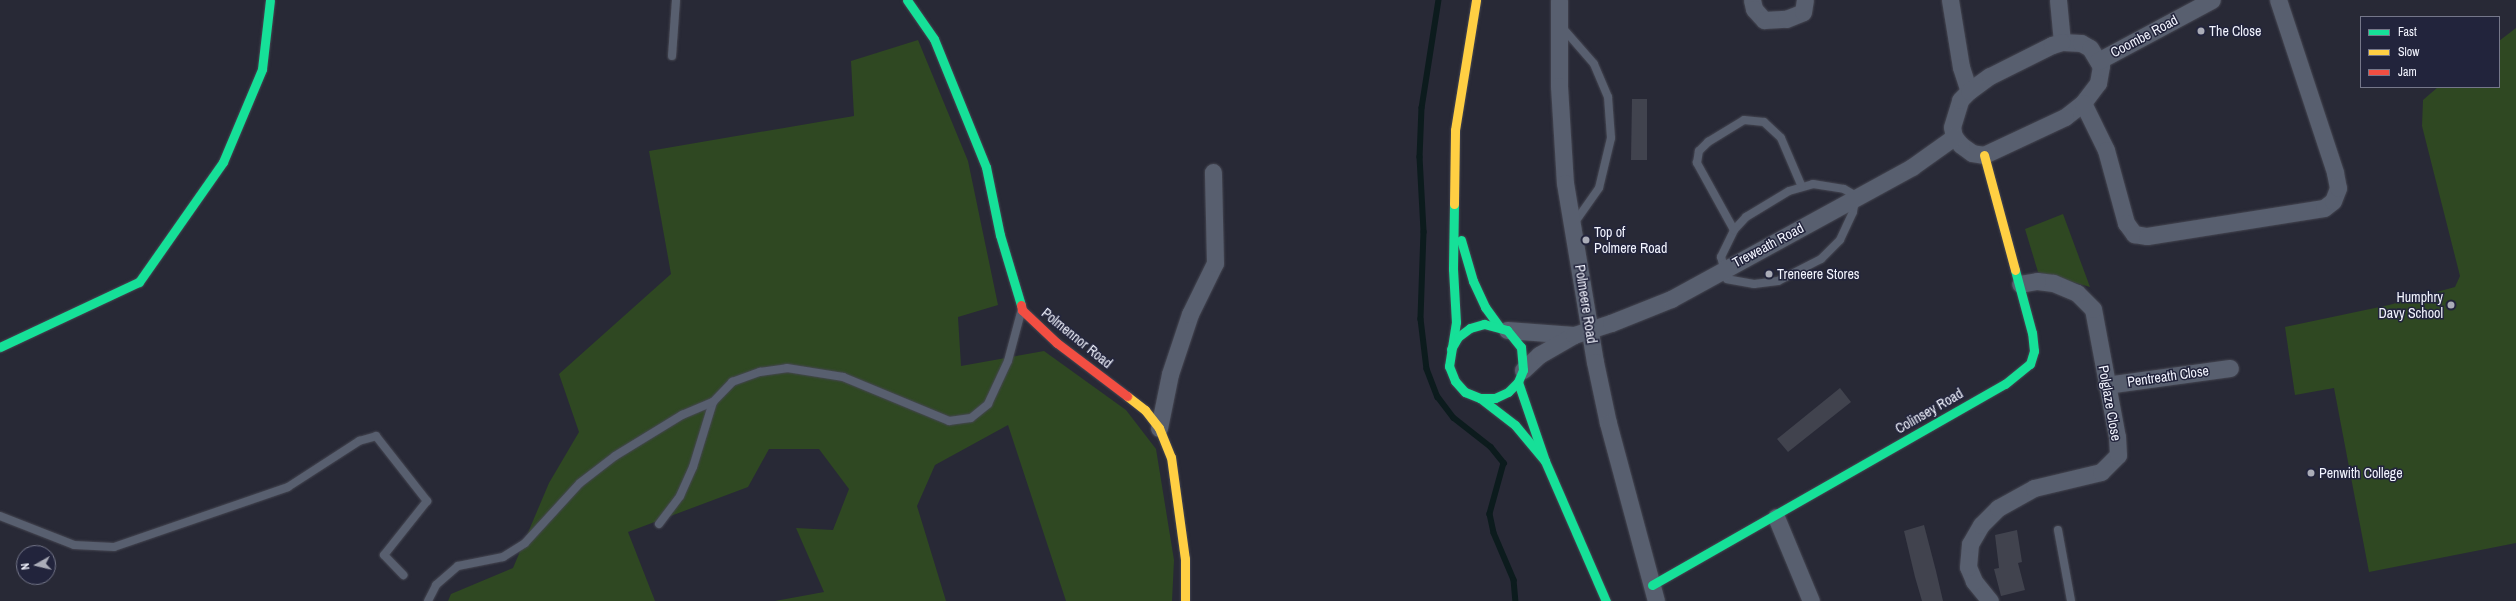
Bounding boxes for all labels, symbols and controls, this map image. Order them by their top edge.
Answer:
street label: Coombe Road [2107,11,2181,61]
legend [2360,16,2500,88]
place label: The Close [2209,23,2261,39]
text: Fast [2398,24,2417,40]
marker: The Close [2196,26,2206,36]
text: Slow [2398,44,2419,60]
text: Jam [2398,64,2417,80]
street label: Treweath Road [1730,219,1806,271]
place label: Top of Polmere Road [1594,224,1667,256]
marker: Top of Polmere Road [1581,235,1591,245]
street label: Polmeere Road [1571,263,1601,345]
place label: Treneere Stores [1777,266,1860,282]
marker: Treneere Stores [1764,269,1774,279]
place label: Humphry Davy School [2379,289,2443,322]
marker: Humphry Davy School [2446,300,2456,310]
street label: Polmennor Road [1038,304,1116,372]
street label: Pentreath Close [2126,362,2210,390]
street label: Polglaze Close [2095,364,2125,442]
street label: Colinsey Road [1892,385,1966,437]
place label: Penwith College [2319,465,2403,481]
marker: Penwith College [2306,468,2316,478]
north arrow [16,545,56,585]
text: N [18,562,32,571]

